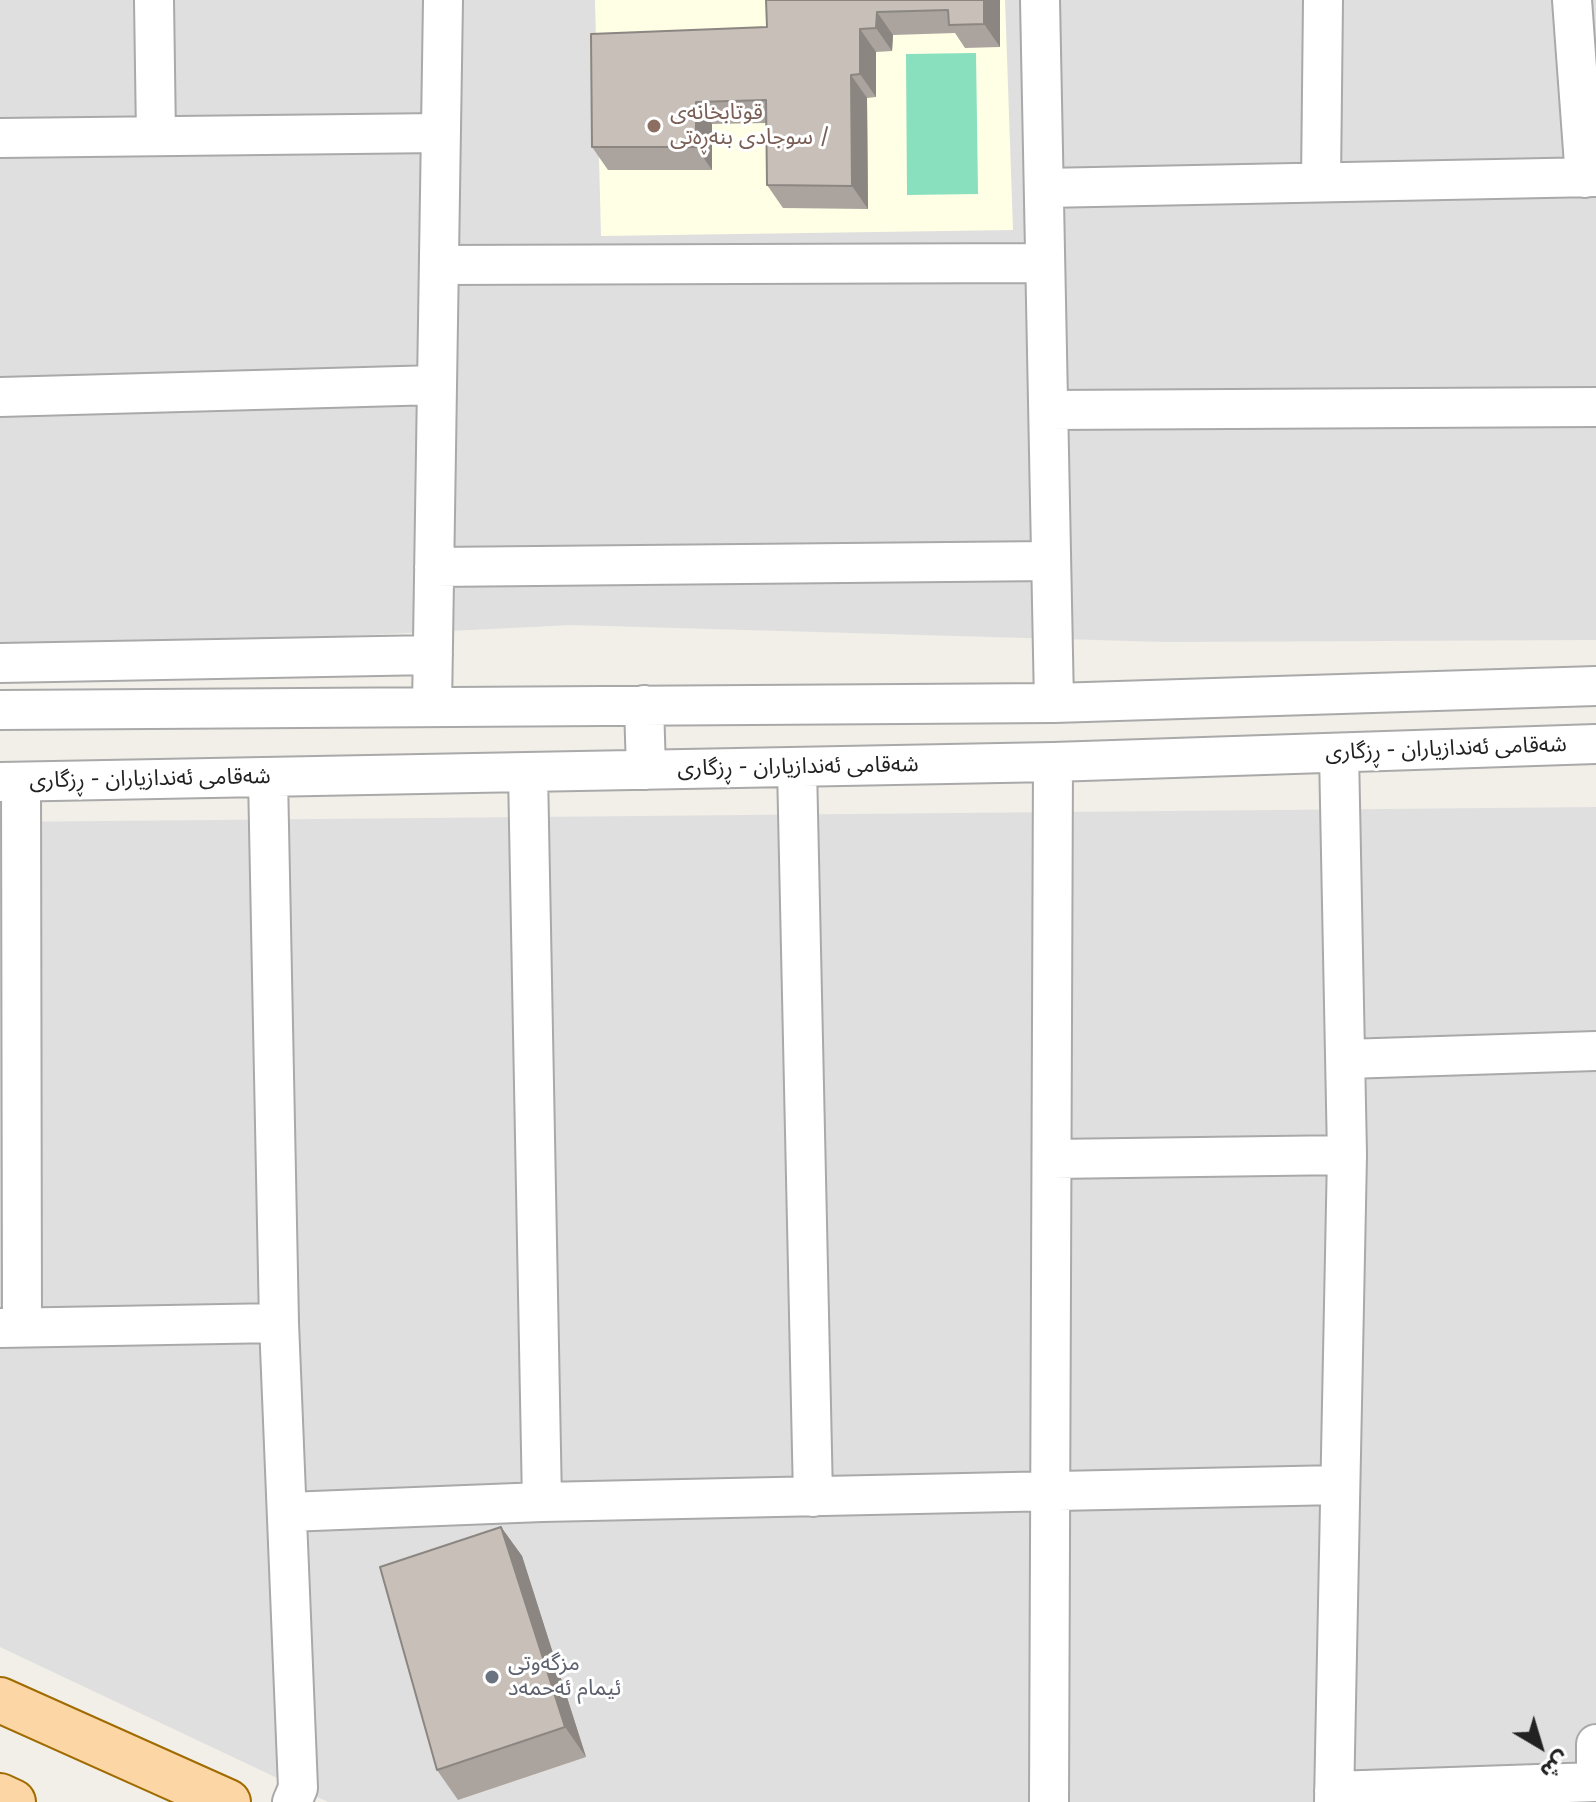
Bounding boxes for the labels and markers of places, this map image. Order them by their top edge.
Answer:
place label: قوتابخانەی سوجادی بنەڕەتی / [670,100,830,152]
marker: قوتابخانەی سوجادی بنەڕەتی / [645,117,663,135]
place label: مزگەوتی ئیمام ئەحمەد [508,1651,621,1702]
marker: مزگەوتی ئیمام ئەحمەد [483,1668,501,1686]

